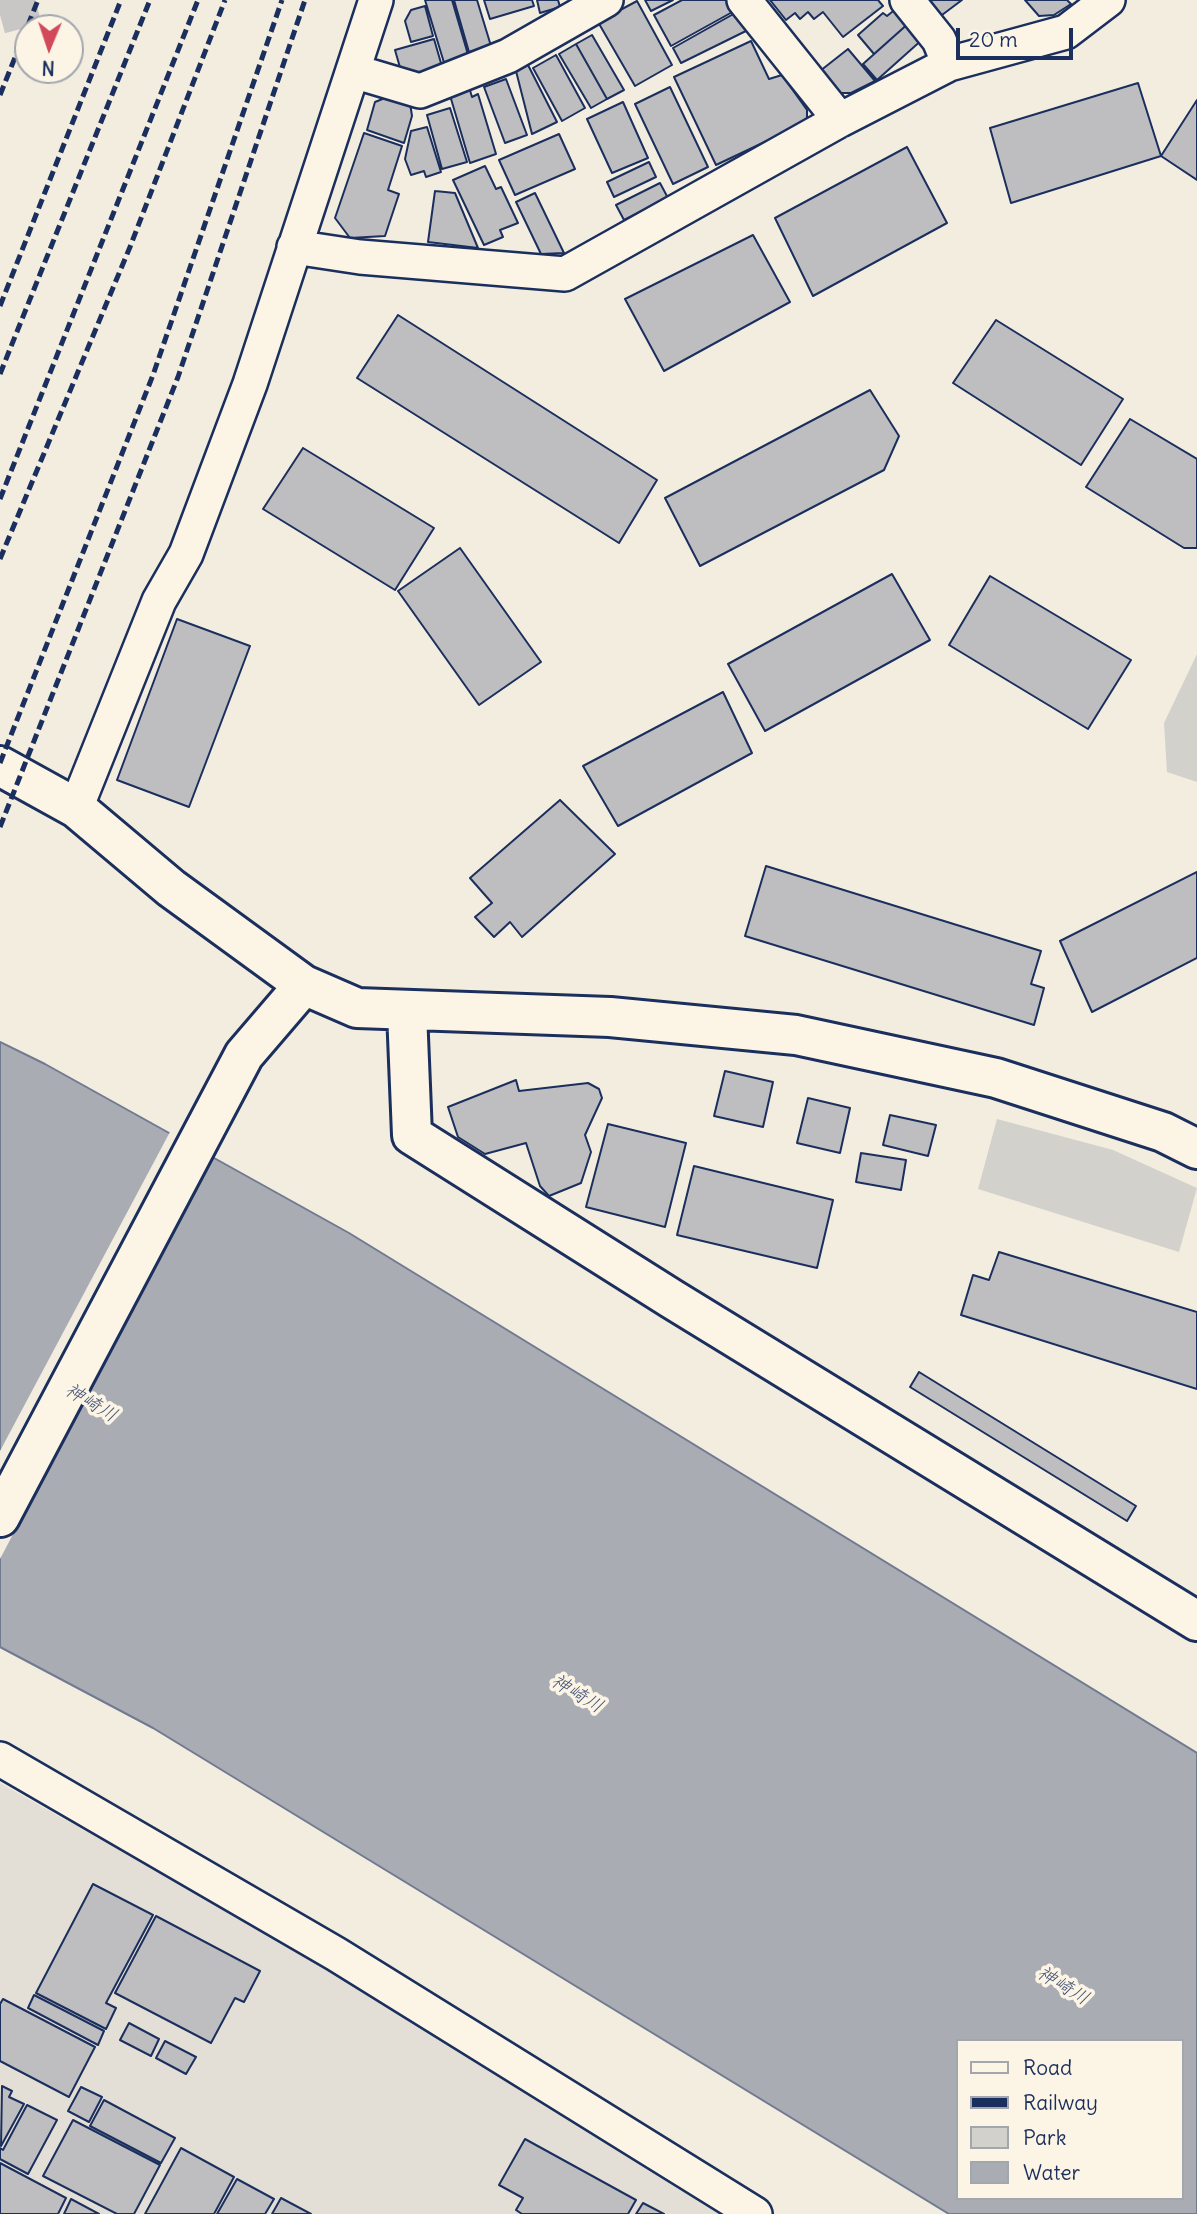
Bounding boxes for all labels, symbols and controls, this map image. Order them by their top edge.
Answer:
north arrow [14,14,84,84]
scale bar [959,14,1076,58]
text: 20 m [969,26,1018,53]
text: N [41,56,55,80]
water label: 神崎川 [61,1379,121,1427]
water label: 神崎川 [547,1670,607,1718]
water label: 神崎川 [1033,1962,1093,2010]
legend [956,2039,1183,2200]
text: Road [1023,2054,1072,2081]
text: Railway [1023,2089,1098,2116]
text: Park [1023,2124,1066,2151]
text: Water [1023,2159,1080,2186]

